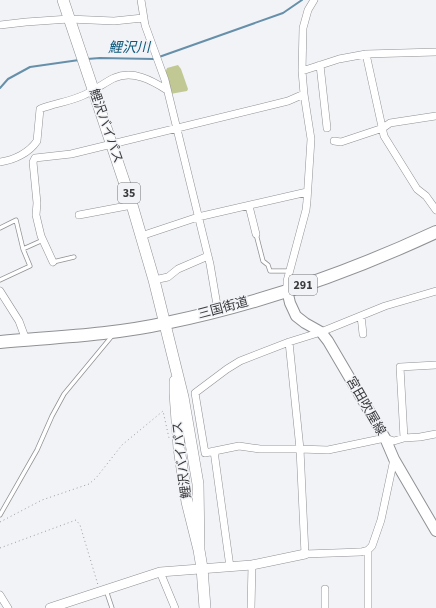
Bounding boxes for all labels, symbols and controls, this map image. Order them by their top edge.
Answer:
water label: 鯉沢川 [108,38,152,58]
street label: 鯉沢バイパス [85,86,127,166]
road number: 35 [118,183,140,203]
road number: 291 [289,275,317,295]
street label: 三国街道 [196,293,250,323]
street label: 宮田吹屋線 [342,373,390,439]
street label: 鯉沢バイパス [168,420,196,500]

